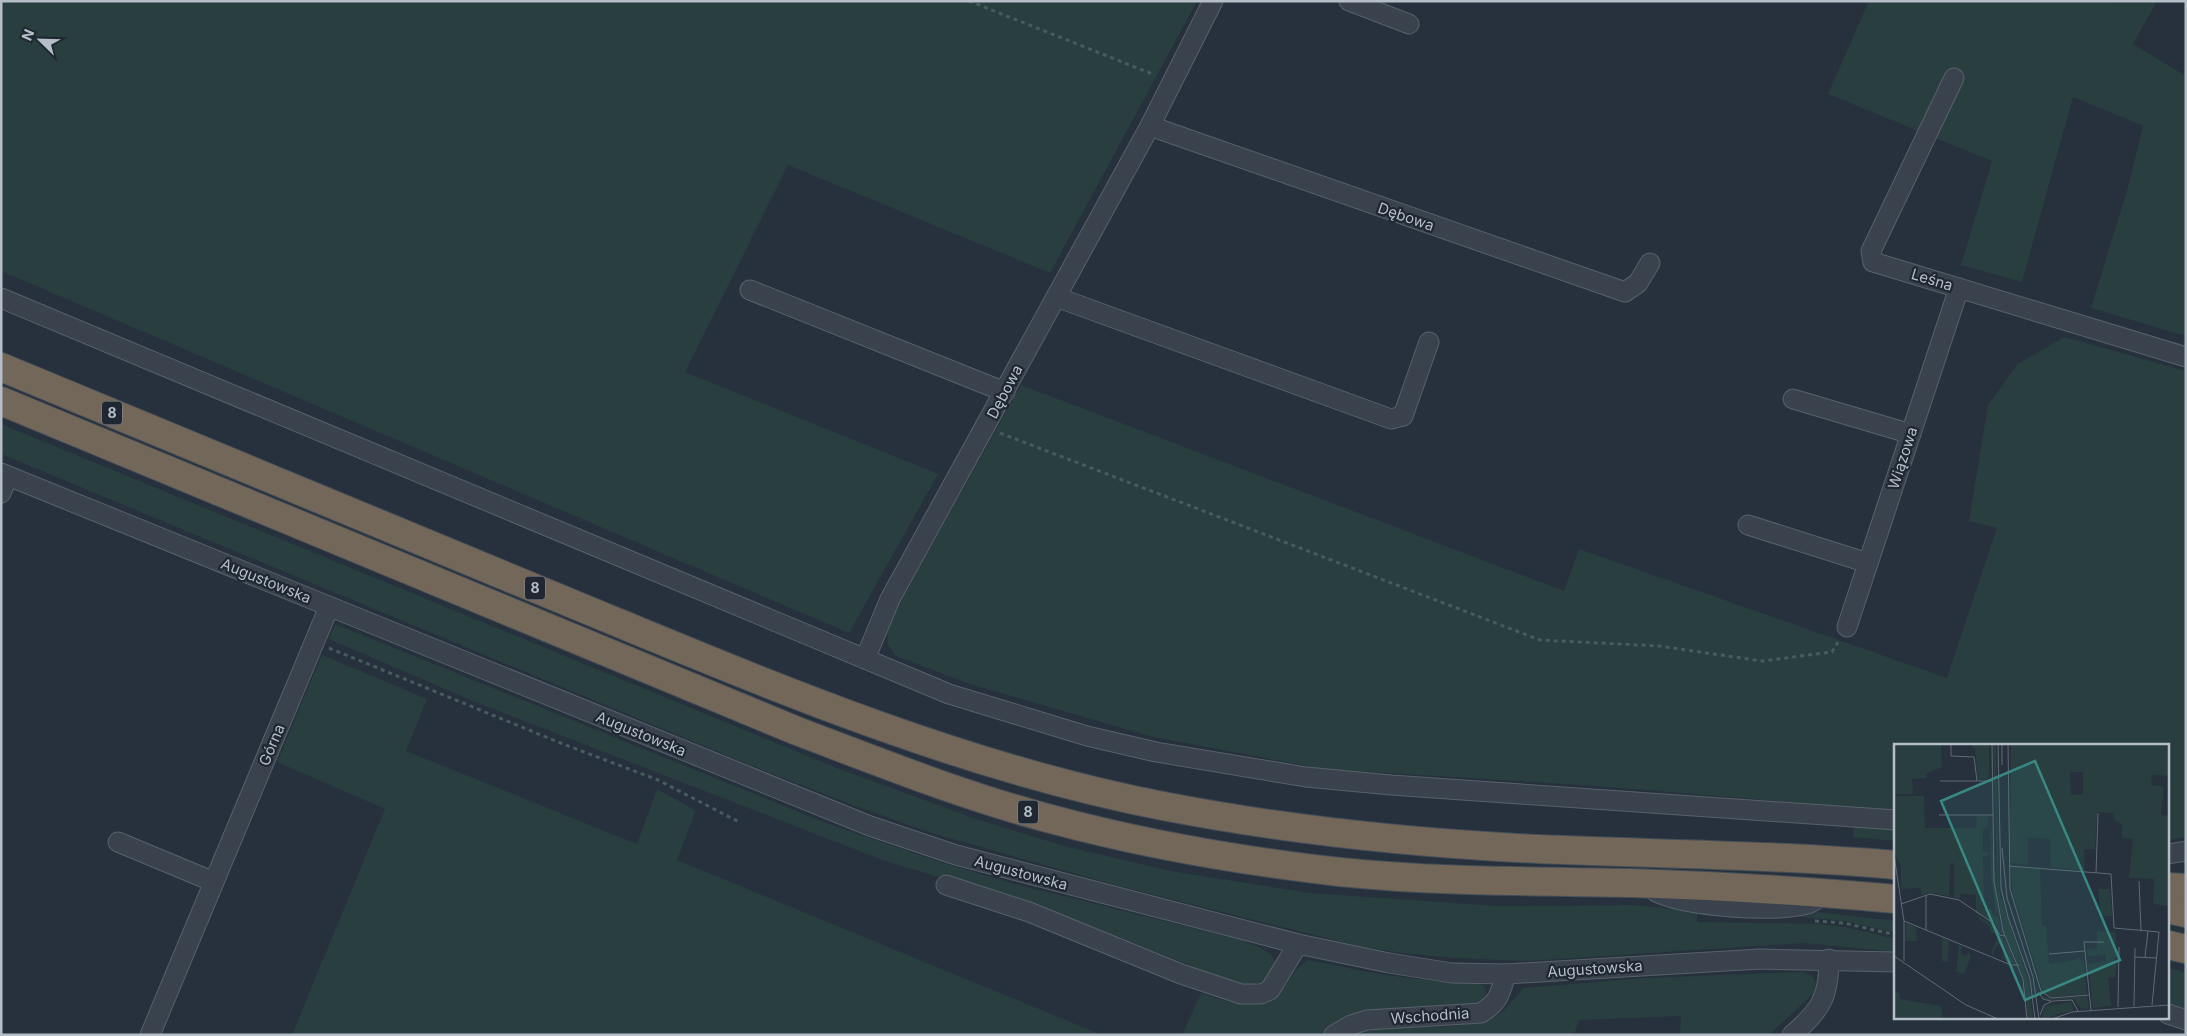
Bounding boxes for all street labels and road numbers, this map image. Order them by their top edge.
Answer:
street label: Dębowa [1376,198,1437,235]
street label: Leśna [1909,264,1955,295]
street label: Dębowa [983,362,1027,422]
road number: 8 [102,402,122,424]
street label: Wiązowa [1884,424,1921,491]
street label: Augustowska [218,554,314,607]
road number: 8 [525,576,545,600]
street label: Augustowska [593,707,689,760]
street label: Górna [254,721,289,768]
road number: 8 [1018,800,1038,824]
street label: Augustowska [973,851,1070,894]
street label: Augustowska [1547,956,1643,981]
street label: Wschodnia [1390,1003,1470,1028]

